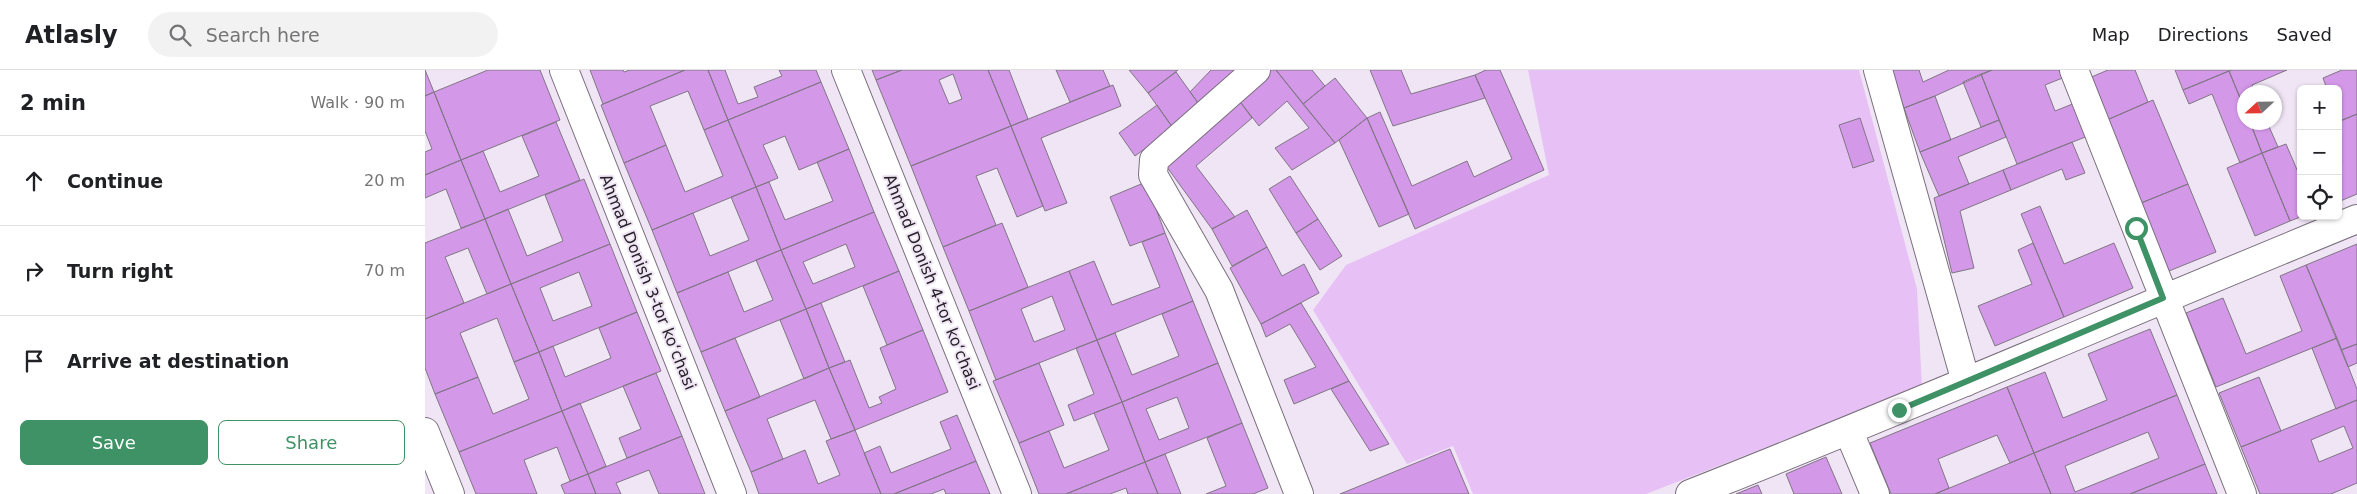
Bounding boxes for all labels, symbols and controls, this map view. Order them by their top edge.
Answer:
search box [148,12,498,57]
text: Atlasly [25,21,118,49]
icon: search [166,21,194,49]
text: Search here [206,24,320,46]
text: Map [2092,24,2130,45]
text: Directions [2158,24,2248,45]
text: Saved [2276,24,2332,45]
north arrow [2237,85,2282,130]
map controls [2297,85,2342,220]
button: + [2297,85,2342,130]
text: 2 min [20,91,86,115]
text: Walk · 90 m [310,93,405,112]
button: − [2297,130,2342,175]
icon: ahead [20,167,48,195]
text: Continue [67,170,163,192]
text: 20 m [364,171,405,190]
street label: Ahmad Donish 3-tor koʻchasi [596,171,700,393]
street label: Ahmad Donish 4-tor koʻchasi [880,171,984,393]
button: locate [2297,175,2342,220]
route start [2125,217,2148,240]
icon: right [20,257,48,285]
text: Turn right [67,260,173,282]
text: 70 m [364,261,405,280]
icon: arrive [20,347,48,375]
text: Arrive at destination [67,350,289,372]
route end [1888,399,1911,422]
button: Save [20,420,208,465]
button: Share [218,420,405,465]

